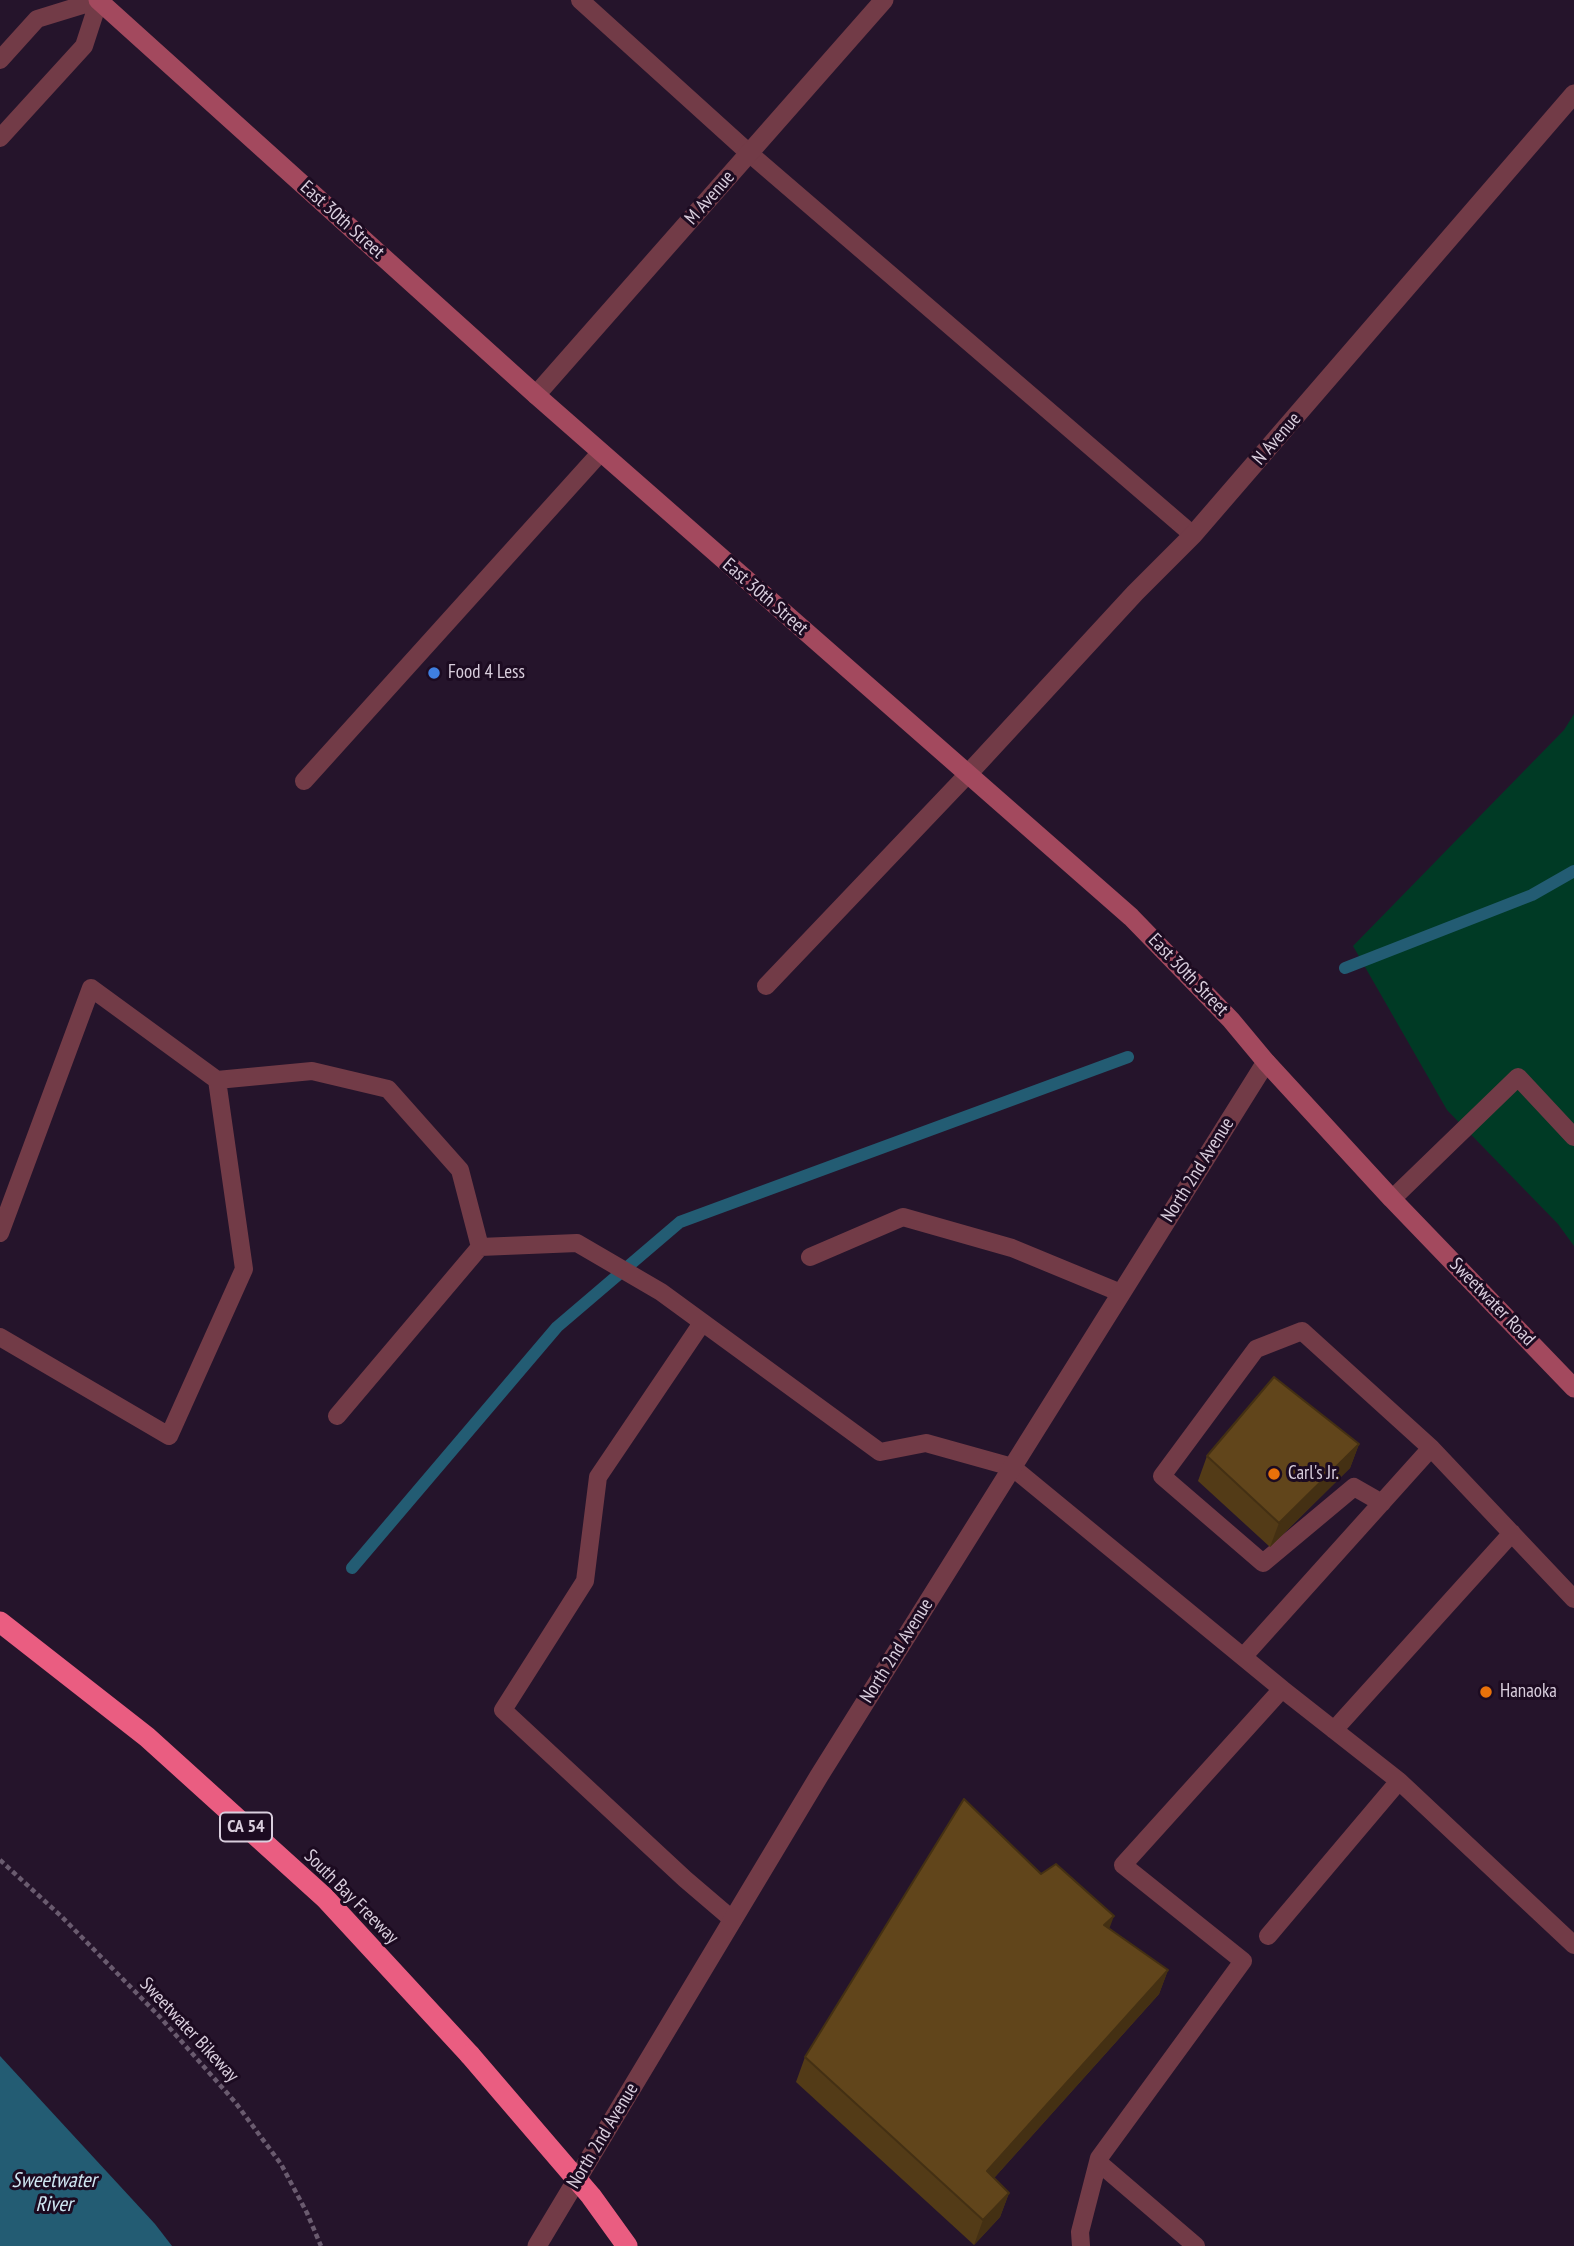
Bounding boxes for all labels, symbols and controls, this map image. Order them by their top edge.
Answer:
street label: M Avenue [680,166,740,230]
street label: East 30th Street [295,176,389,264]
street label: N Avenue [1248,408,1306,470]
street label: East 30th Street [718,554,812,640]
place label: Food 4 Less [448,662,525,684]
marker: Food 4 Less [426,665,442,681]
street label: East 30th Street [1143,929,1233,1021]
street label: North 2nd Avenue [1157,1114,1239,1226]
street label: Sweetwater Road [1444,1253,1540,1351]
place label: Carl's Jr. [1288,1463,1339,1485]
marker: Carl's Jr. [1266,1466,1282,1482]
street label: North 2nd Avenue [856,1595,938,1707]
place label: Hanaoka [1500,1681,1557,1703]
marker: Hanaoka [1478,1684,1494,1700]
road number: CA 54 [220,1812,272,1842]
street label: South Bay Freeway [299,1845,403,1949]
street label: Sweetwater Bikeway [135,1973,243,2087]
street label: North 2nd Avenue [563,2079,643,2193]
water label: Sweetwater River [12,2168,96,2218]

